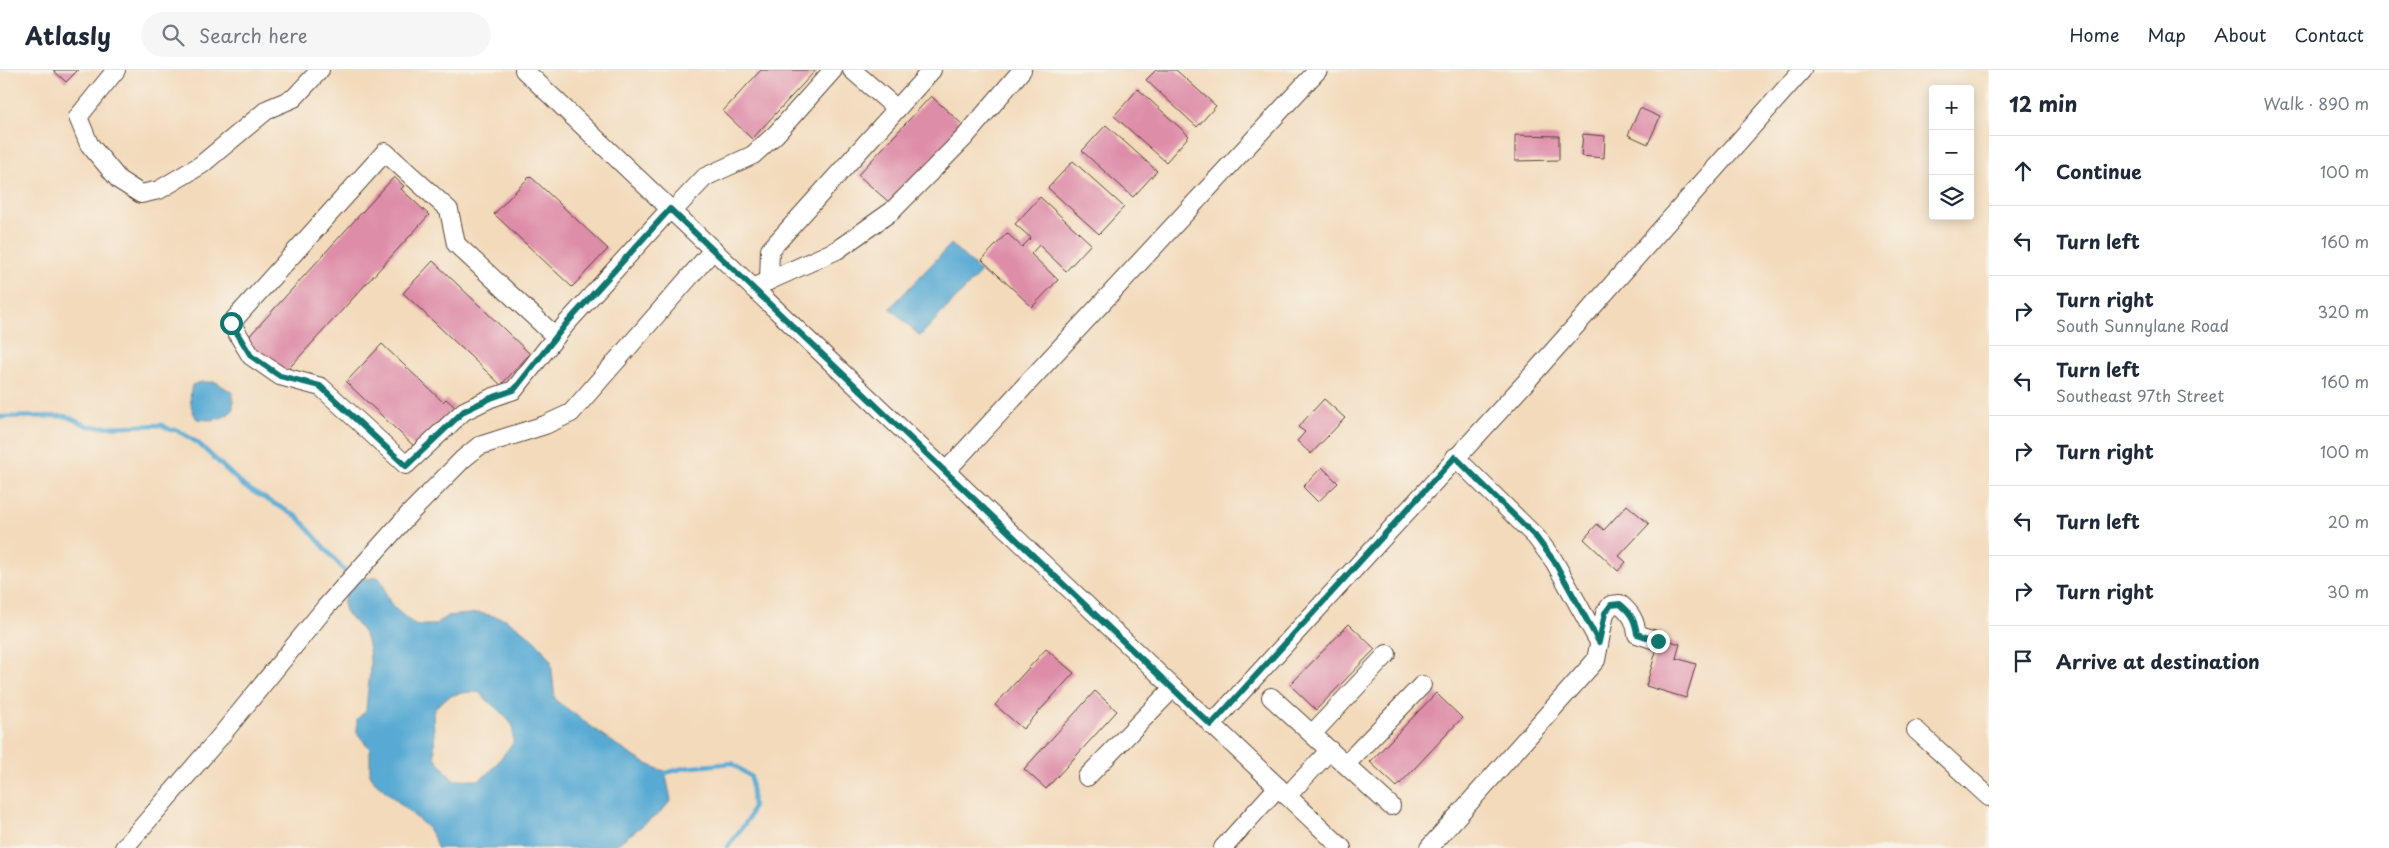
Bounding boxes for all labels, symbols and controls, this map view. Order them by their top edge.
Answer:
search box [141,12,491,57]
text: Atlasly [25,17,111,53]
icon: search [159,21,187,49]
text: Search here [199,21,308,49]
text: Home [2069,21,2119,48]
text: Map [2147,21,2186,48]
text: About [2214,21,2266,48]
text: Contact [2294,21,2364,48]
map controls [1929,85,1974,220]
button: + [1929,85,1974,130]
text: 12 min [2009,87,2078,119]
text: Walk · 890 m [2263,91,2369,115]
button: − [1929,130,1974,175]
icon: ahead [2009,157,2037,185]
text: Continue [2056,157,2142,185]
text: 100 m [2320,159,2369,183]
button: layers [1929,175,1974,220]
icon: left [2009,227,2037,255]
text: Turn left [2056,227,2140,255]
text: 160 m [2321,229,2369,253]
text: Turn right [2056,285,2154,313]
icon: right [2009,297,2037,325]
text: 320 m [2318,299,2369,323]
route start [220,312,243,335]
text: South Sunnylane Road [2056,313,2229,337]
text: Turn left [2056,355,2140,383]
icon: left [2009,367,2037,395]
text: 160 m [2321,369,2369,393]
text: Southeast 97th Street [2056,383,2224,407]
icon: right [2009,437,2037,465]
text: Turn right [2056,437,2154,465]
text: 100 m [2320,439,2369,463]
icon: left [2009,507,2037,535]
text: Turn left [2056,507,2140,535]
text: 20 m [2328,509,2369,533]
icon: right [2009,577,2037,605]
text: Turn right [2056,577,2154,605]
text: 30 m [2327,579,2369,603]
route end [1647,630,1670,653]
icon: arrive [2009,647,2037,675]
text: Arrive at destination [2056,647,2260,675]

